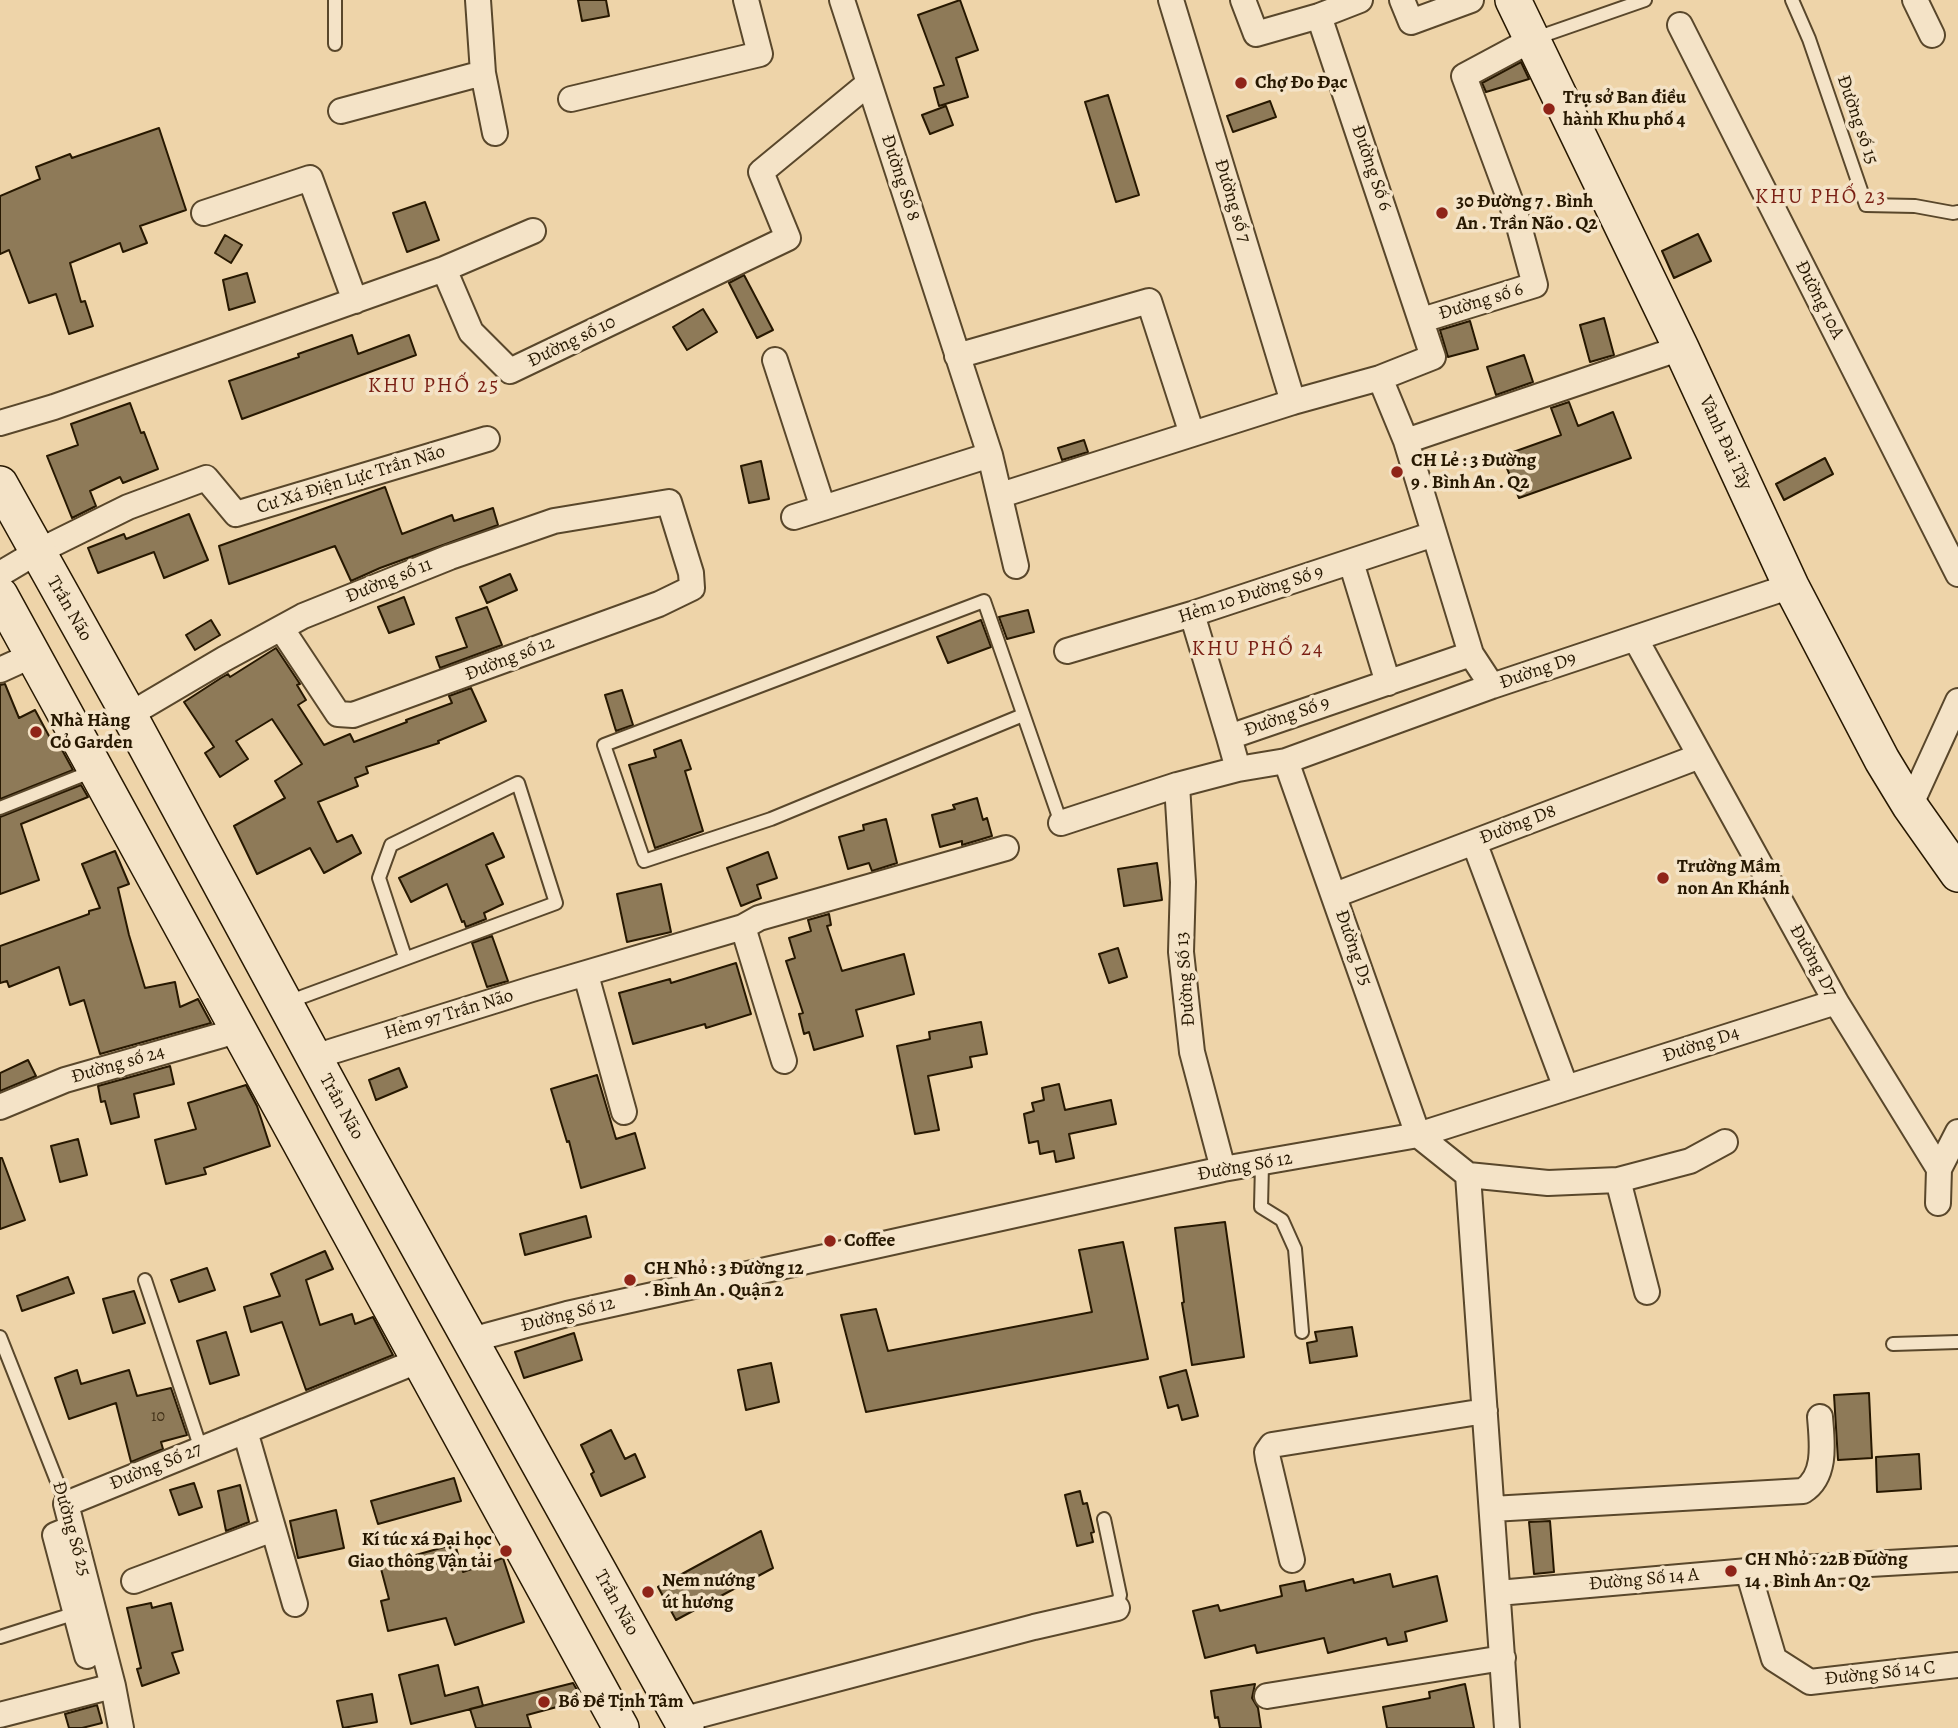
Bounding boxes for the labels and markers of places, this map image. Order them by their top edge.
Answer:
place label: Chợ Đo Đạc [1255,72,1348,94]
marker: Chợ Đo Đạc [1233,75,1249,91]
place label: Trụ sở Ban điều hành Khu phố 4 [1563,87,1686,131]
marker: Trụ sở Ban điều hành Khu phố 4 [1541,101,1557,117]
place label: 30 Đường 7 . Bình An . Trần Não . Q2 [1456,191,1598,235]
marker: 30 Đường 7 . Bình An . Trần Não . Q2 [1434,205,1450,221]
place label: CH Lẻ : 3 Đường 9 . Bình An . Q2 [1411,450,1536,494]
marker: CH Lẻ : 3 Đường 9 . Bình An . Q2 [1389,464,1405,480]
place label: Nhà Hàng Cỏ Garden [50,710,133,754]
marker: Nhà Hàng Cỏ Garden [28,724,44,740]
place label: Trường Mầm non An Khánh [1677,856,1790,900]
marker: Trường Mầm non An Khánh [1655,870,1671,886]
place label: Coffee [844,1230,895,1252]
marker: Coffee [822,1233,838,1249]
place label: CH Nhỏ : 3 Đường 12 . Bình An . Quận 2 [644,1258,804,1302]
marker: CH Nhỏ : 3 Đường 12 . Bình An . Quận 2 [622,1272,638,1288]
place label: Kí túc xá Đại học Giao thông Vận tải [348,1529,492,1573]
marker: Kí túc xá Đại học Giao thông Vận tải [498,1543,514,1559]
place label: CH Nhỏ : 22B Đường 14 . Bình An . Q2 [1745,1549,1908,1593]
marker: CH Nhỏ : 22B Đường 14 . Bình An . Q2 [1723,1563,1739,1579]
place label: Nem nướng út hương [662,1570,755,1614]
marker: Nem nướng út hương [640,1584,656,1600]
place label: Bồ Đề Tịnh Tâm [558,1691,684,1713]
marker: Bồ Đề Tịnh Tâm [536,1694,552,1710]

